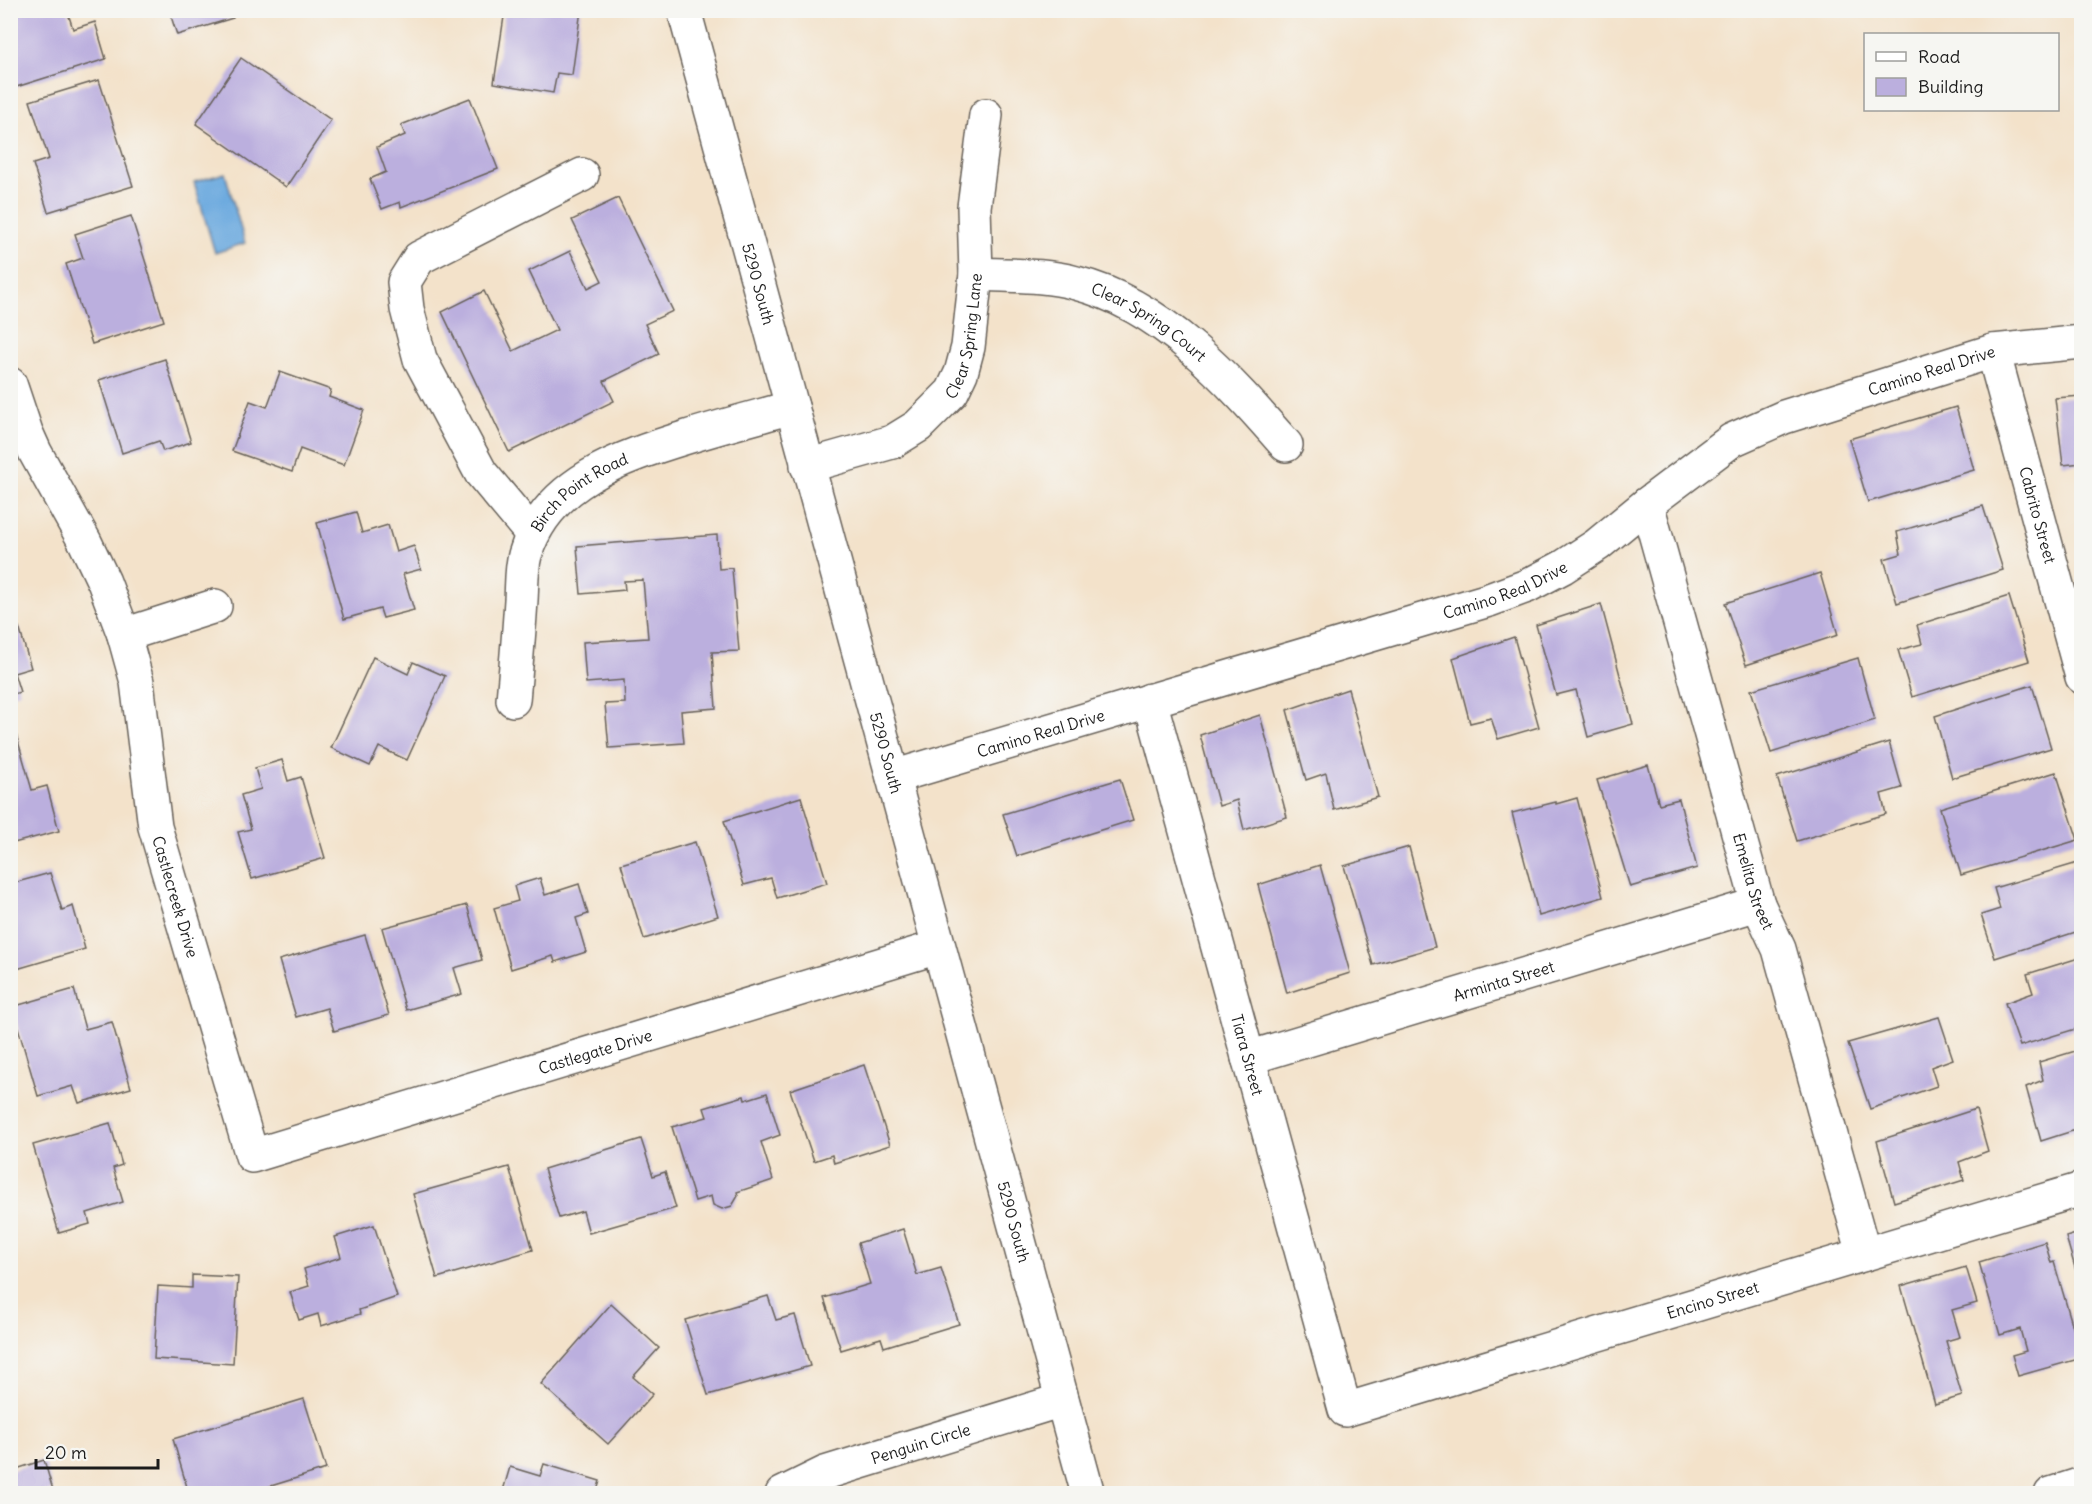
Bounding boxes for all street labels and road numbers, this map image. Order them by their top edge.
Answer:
street label: 5290 South [738,241,779,327]
street label: Clear Spring Lane [941,272,986,403]
street label: Clear Spring Court [1089,278,1211,366]
street label: Camino Real Drive [1865,341,1997,400]
street label: Birch Point Road [526,448,631,535]
street label: Cabrito Street [2015,464,2061,566]
street label: Camino Real Drive [1440,557,1570,623]
street label: Camino Real Drive [974,705,1107,762]
street label: 5290 South [866,710,907,796]
street label: Emelita Street [1729,831,1779,933]
street label: Castlecreek Drive [148,834,203,960]
street label: Arminta Street [1451,956,1557,1006]
street label: Tiara Street [1227,1012,1268,1098]
street label: Castlegate Drive [536,1025,655,1078]
street label: 5290 South [993,1179,1035,1265]
street label: Encino Street [1664,1276,1762,1323]
street label: Penguin Circle [869,1419,973,1468]

